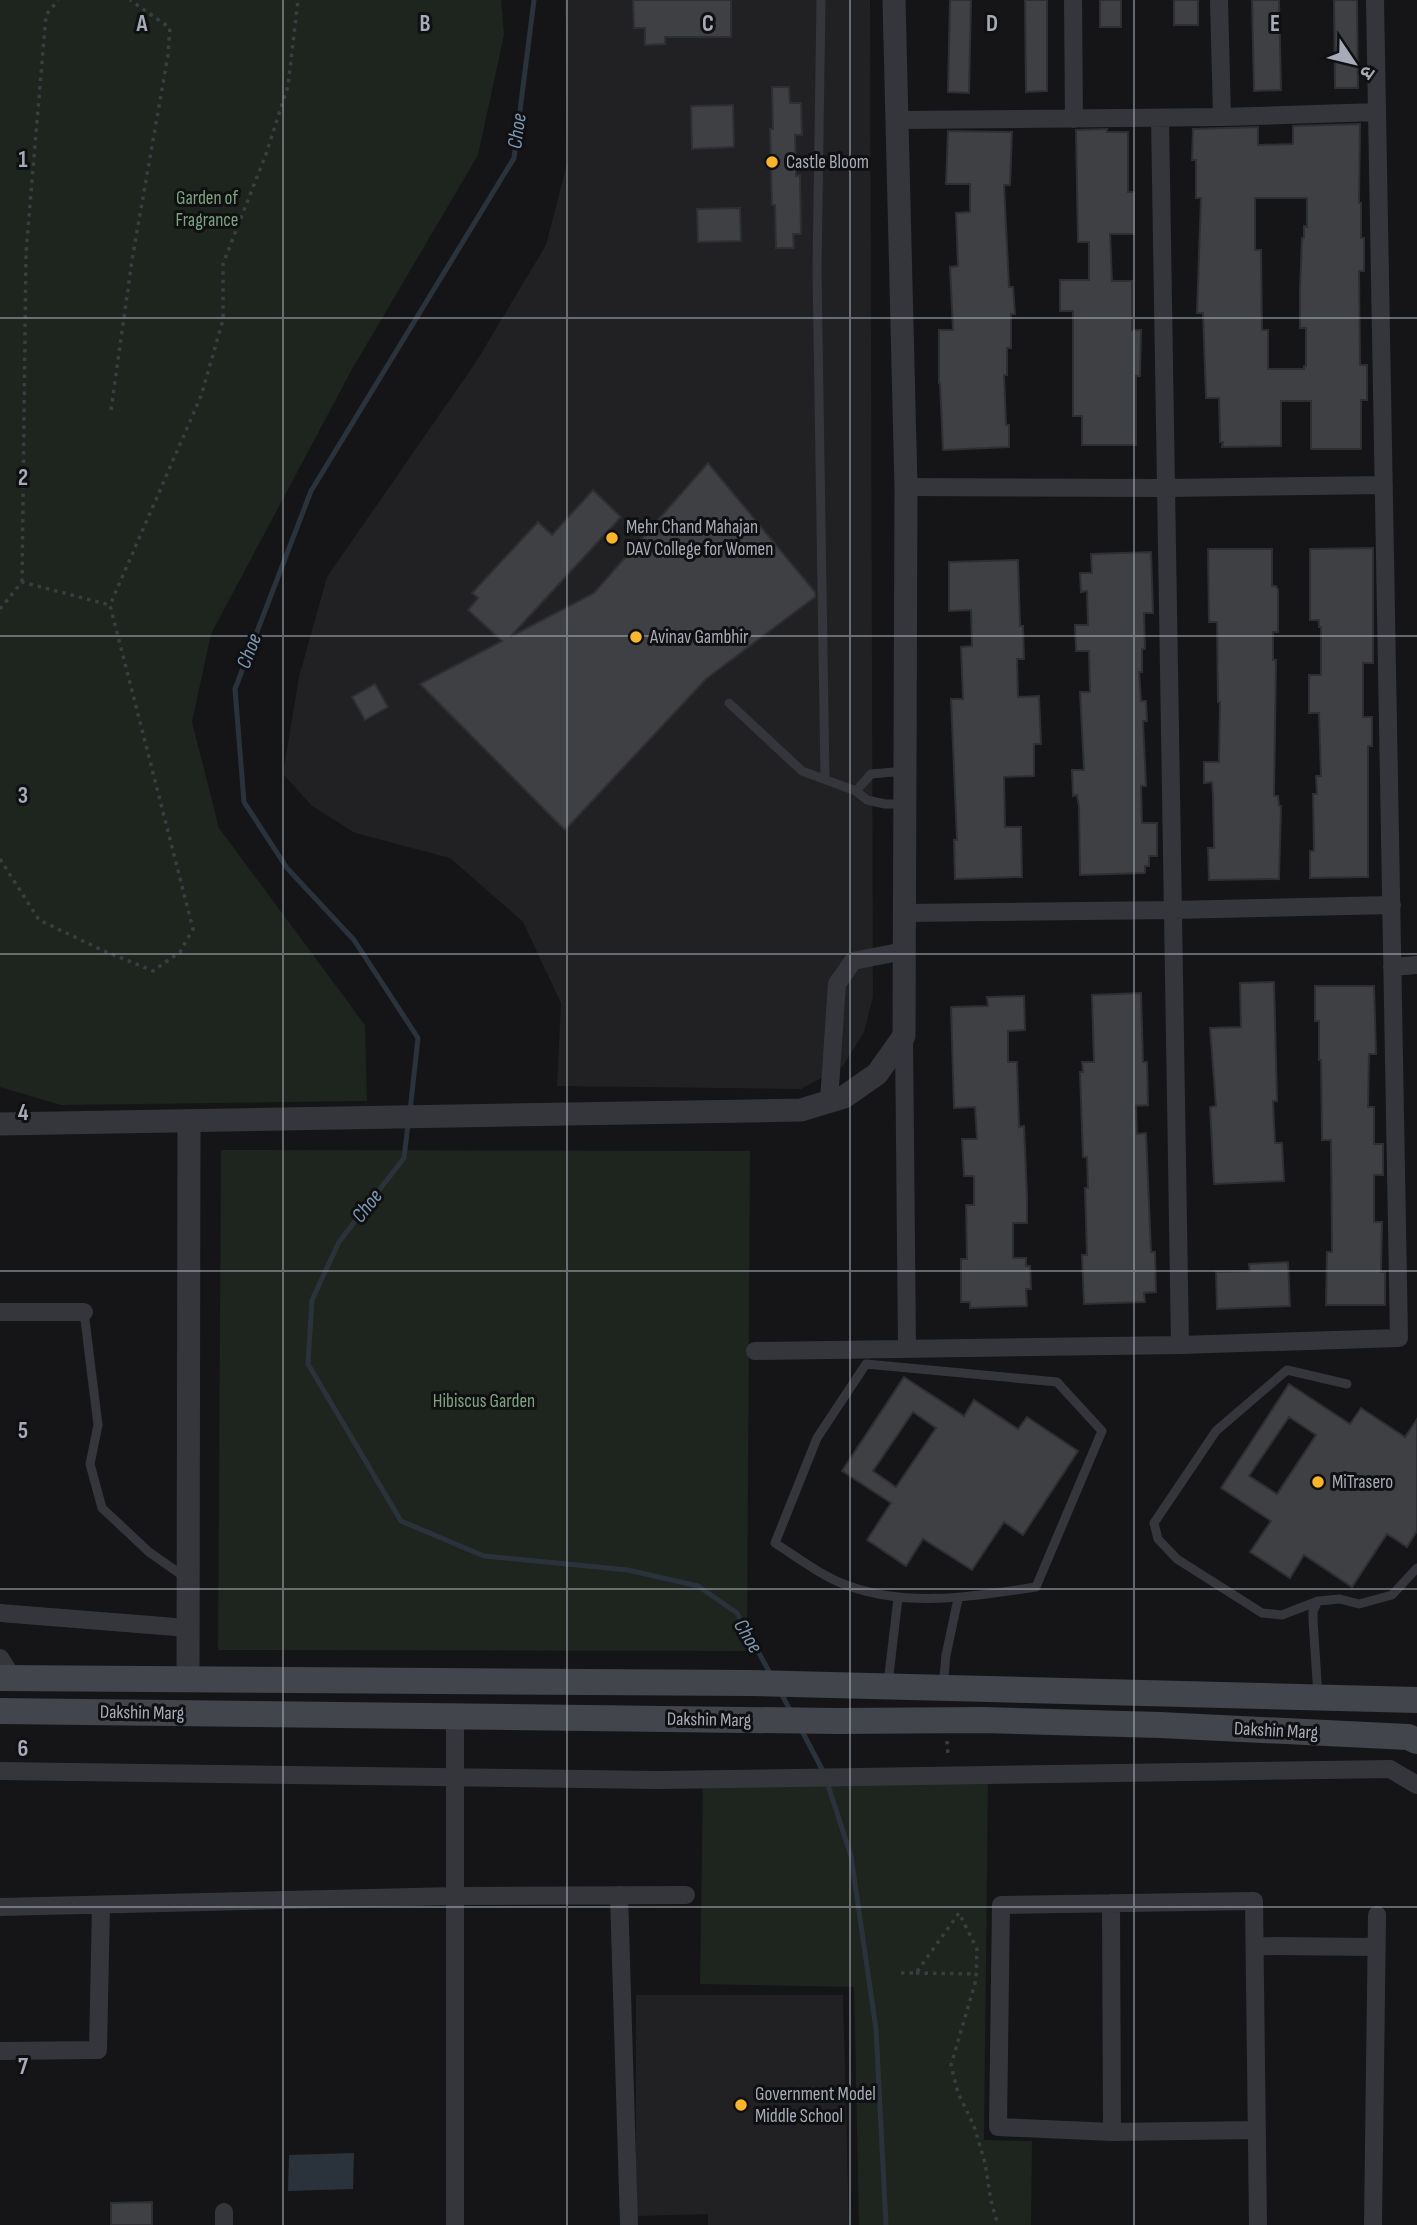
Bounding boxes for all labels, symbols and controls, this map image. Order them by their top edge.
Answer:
text: A [136,10,149,38]
text: B [420,10,431,38]
text: C [702,10,714,38]
text: D [986,10,998,38]
text: E [1270,10,1280,38]
north arrow [1319,28,1389,98]
text: उ [1354,61,1379,84]
water label: Choe [502,112,532,150]
text: 1 [18,146,28,174]
place label: Castle Bloom [786,151,869,174]
marker: Castle Bloom [764,154,780,170]
park label: Garden of Fragrance [176,187,239,232]
text: 2 [18,464,28,492]
place label: Mehr Chand Mahajan DAV College for Women [626,516,773,561]
marker: Mehr Chand Mahajan DAV College for Women [604,530,620,546]
place label: Avinav Gambhir [649,626,749,649]
marker: Avinav Gambhir [628,629,644,645]
water label: Choe [231,630,267,672]
text: 3 [18,782,28,810]
text: 4 [18,1099,29,1127]
water label: Choe [346,1184,388,1228]
park label: Hibiscus Garden [433,1390,535,1413]
text: 5 [18,1417,28,1445]
place label: MiTrasero [1332,1471,1393,1494]
marker: MiTrasero [1310,1474,1326,1490]
water label: Choe [728,1614,768,1658]
street label: Dakshin Marg [100,1701,185,1725]
street label: Dakshin Marg [667,1708,752,1732]
street label: Dakshin Marg [1233,1717,1319,1745]
text: 6 [18,1735,28,1763]
text: 7 [18,2053,28,2081]
place label: Government Model Middle School [755,2083,876,2128]
marker: Government Model Middle School [733,2097,749,2113]

